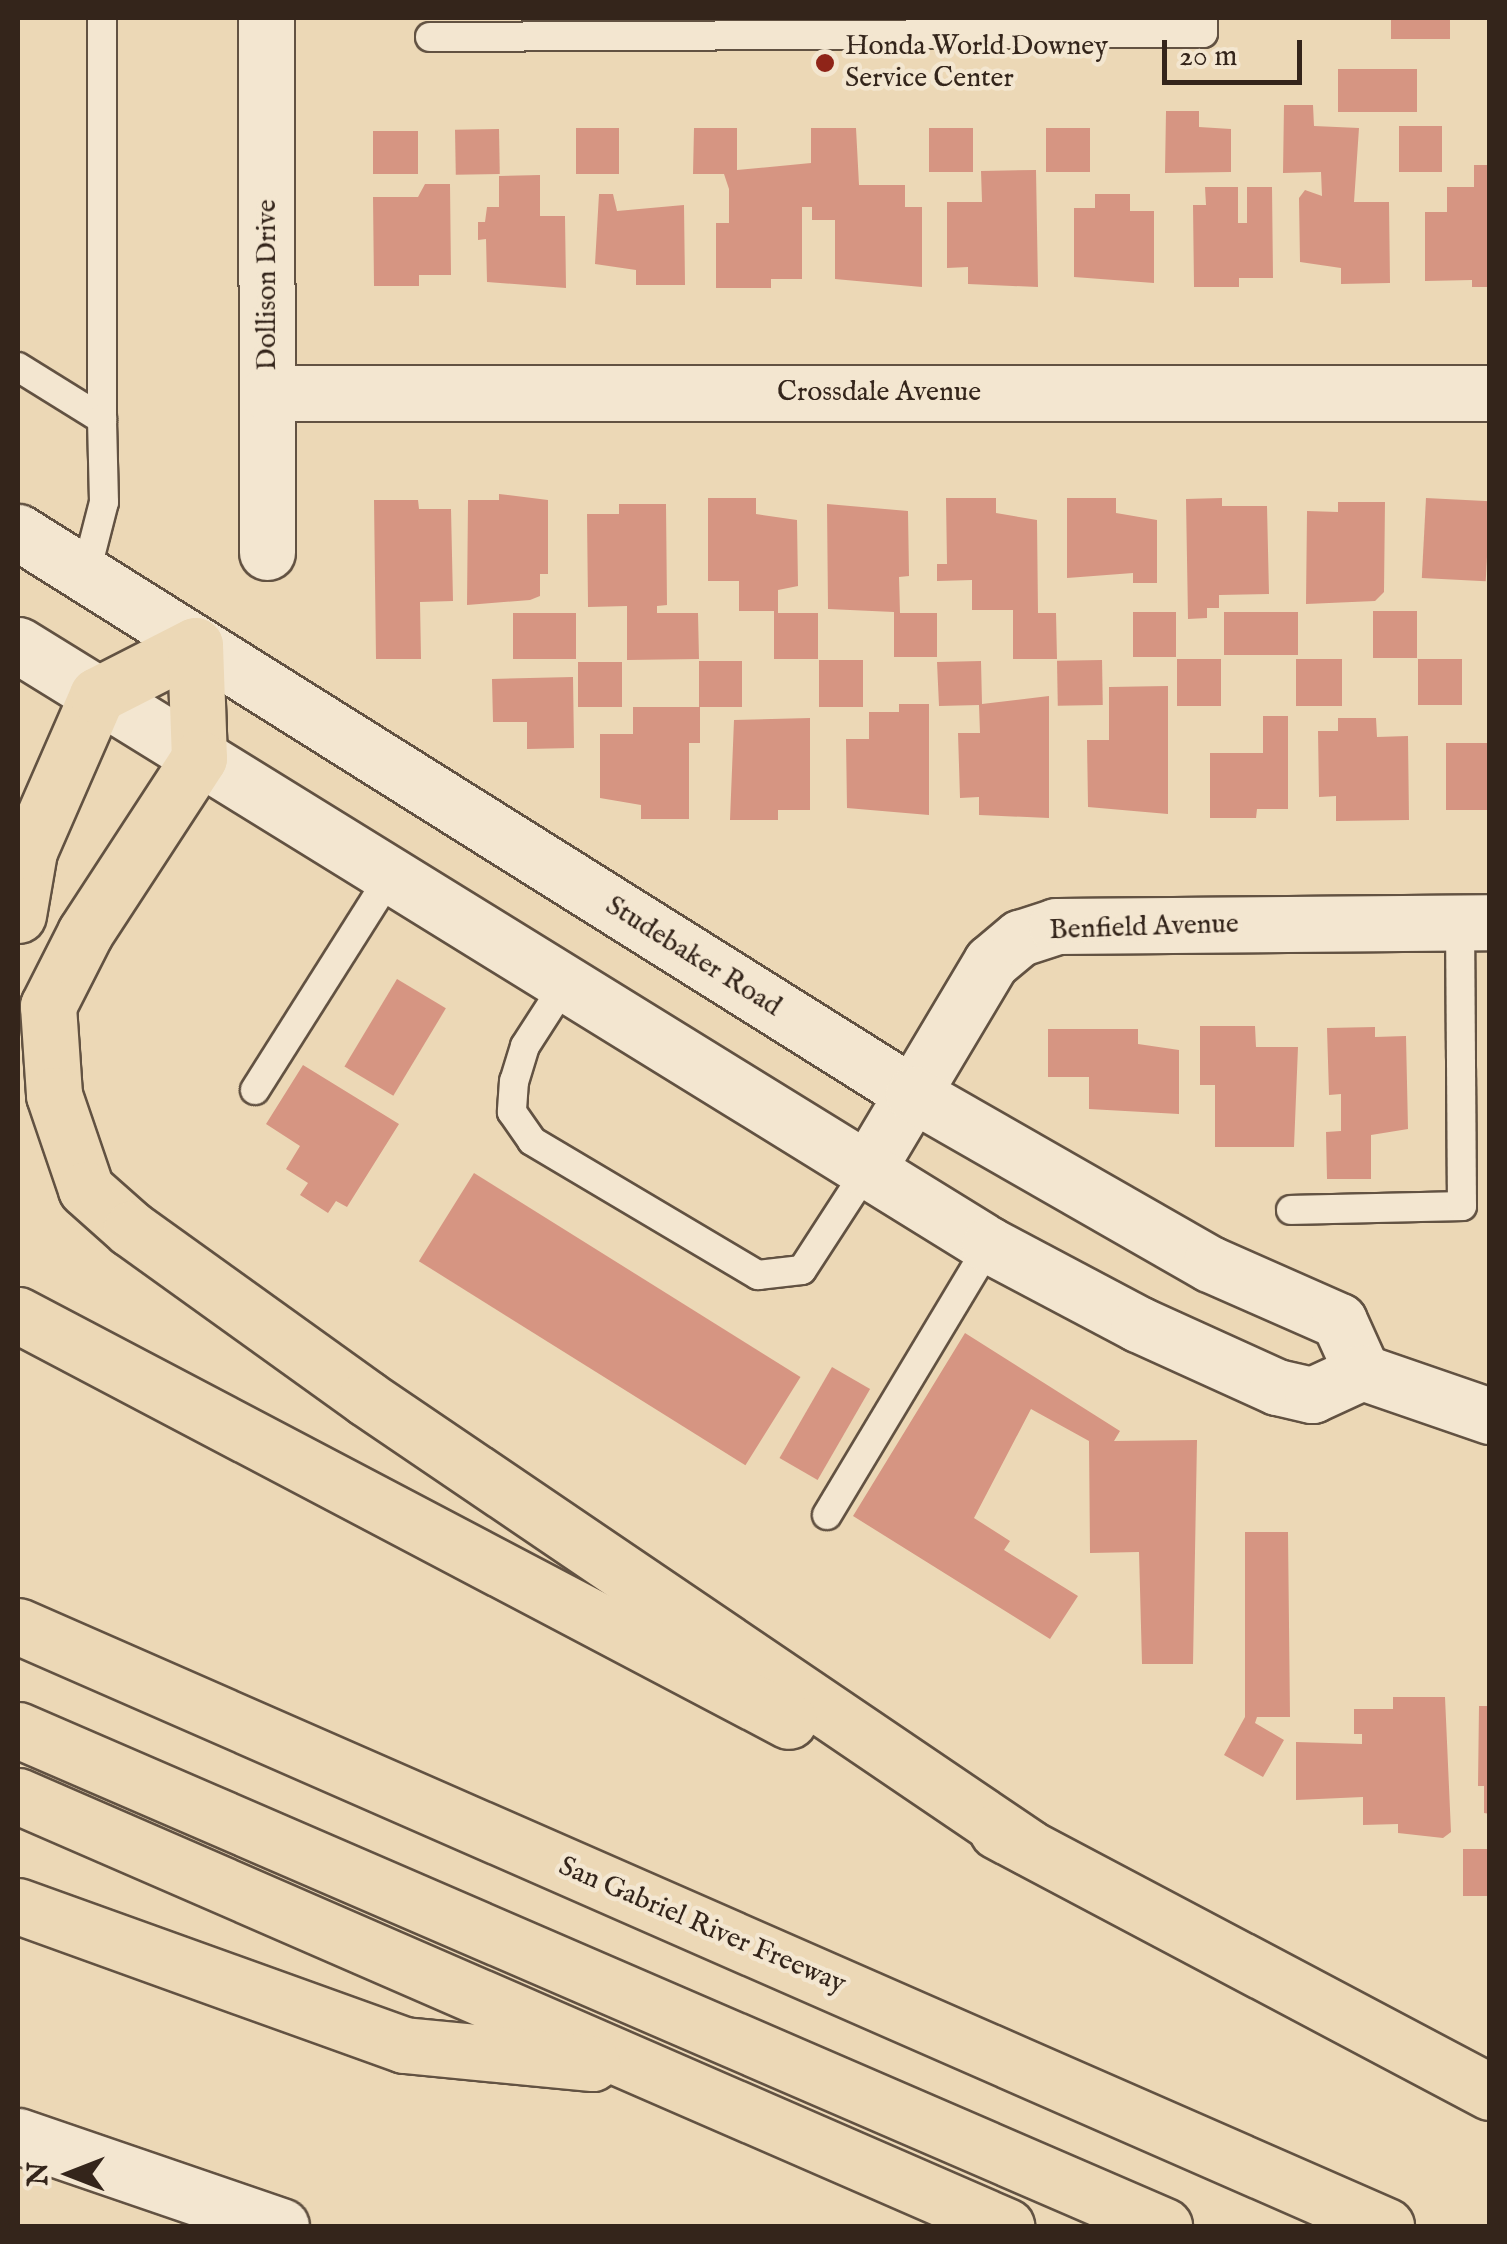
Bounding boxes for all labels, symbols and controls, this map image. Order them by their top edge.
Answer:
scale bar [1167,20,1307,82]
place label: Honda World Downey Service Center [845,30,1108,96]
text: 20 m [1179,38,1238,76]
marker: Honda World Downey Service Center [814,52,836,74]
street label: Dollison Drive [251,199,285,371]
street label: Crossdale Avenue [777,376,981,410]
street label: Studebaker Road [599,890,787,1024]
street label: Benfield Avenue [1049,908,1239,948]
street label: San Gabriel River Freeway [553,1850,851,2002]
north arrow [20,2124,120,2224]
text: N [22,2162,57,2186]

